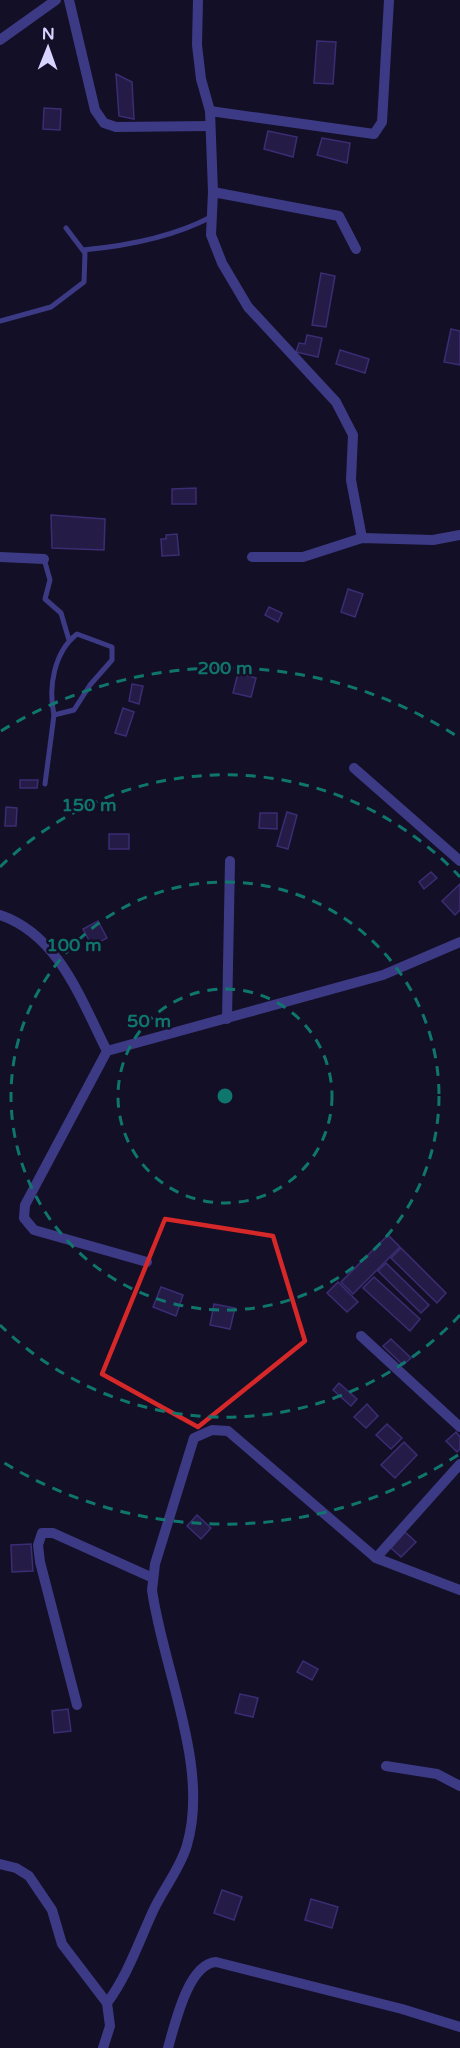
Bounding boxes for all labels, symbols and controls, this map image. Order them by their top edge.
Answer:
north arrow [18,18,78,78]
text: N [42,24,55,44]
text: 200 m [197,657,253,679]
text: 150 m [61,794,117,816]
text: 100 m [46,934,102,956]
text: 50 m [127,1010,171,1032]
centre of rings [215,1086,235,1106]

